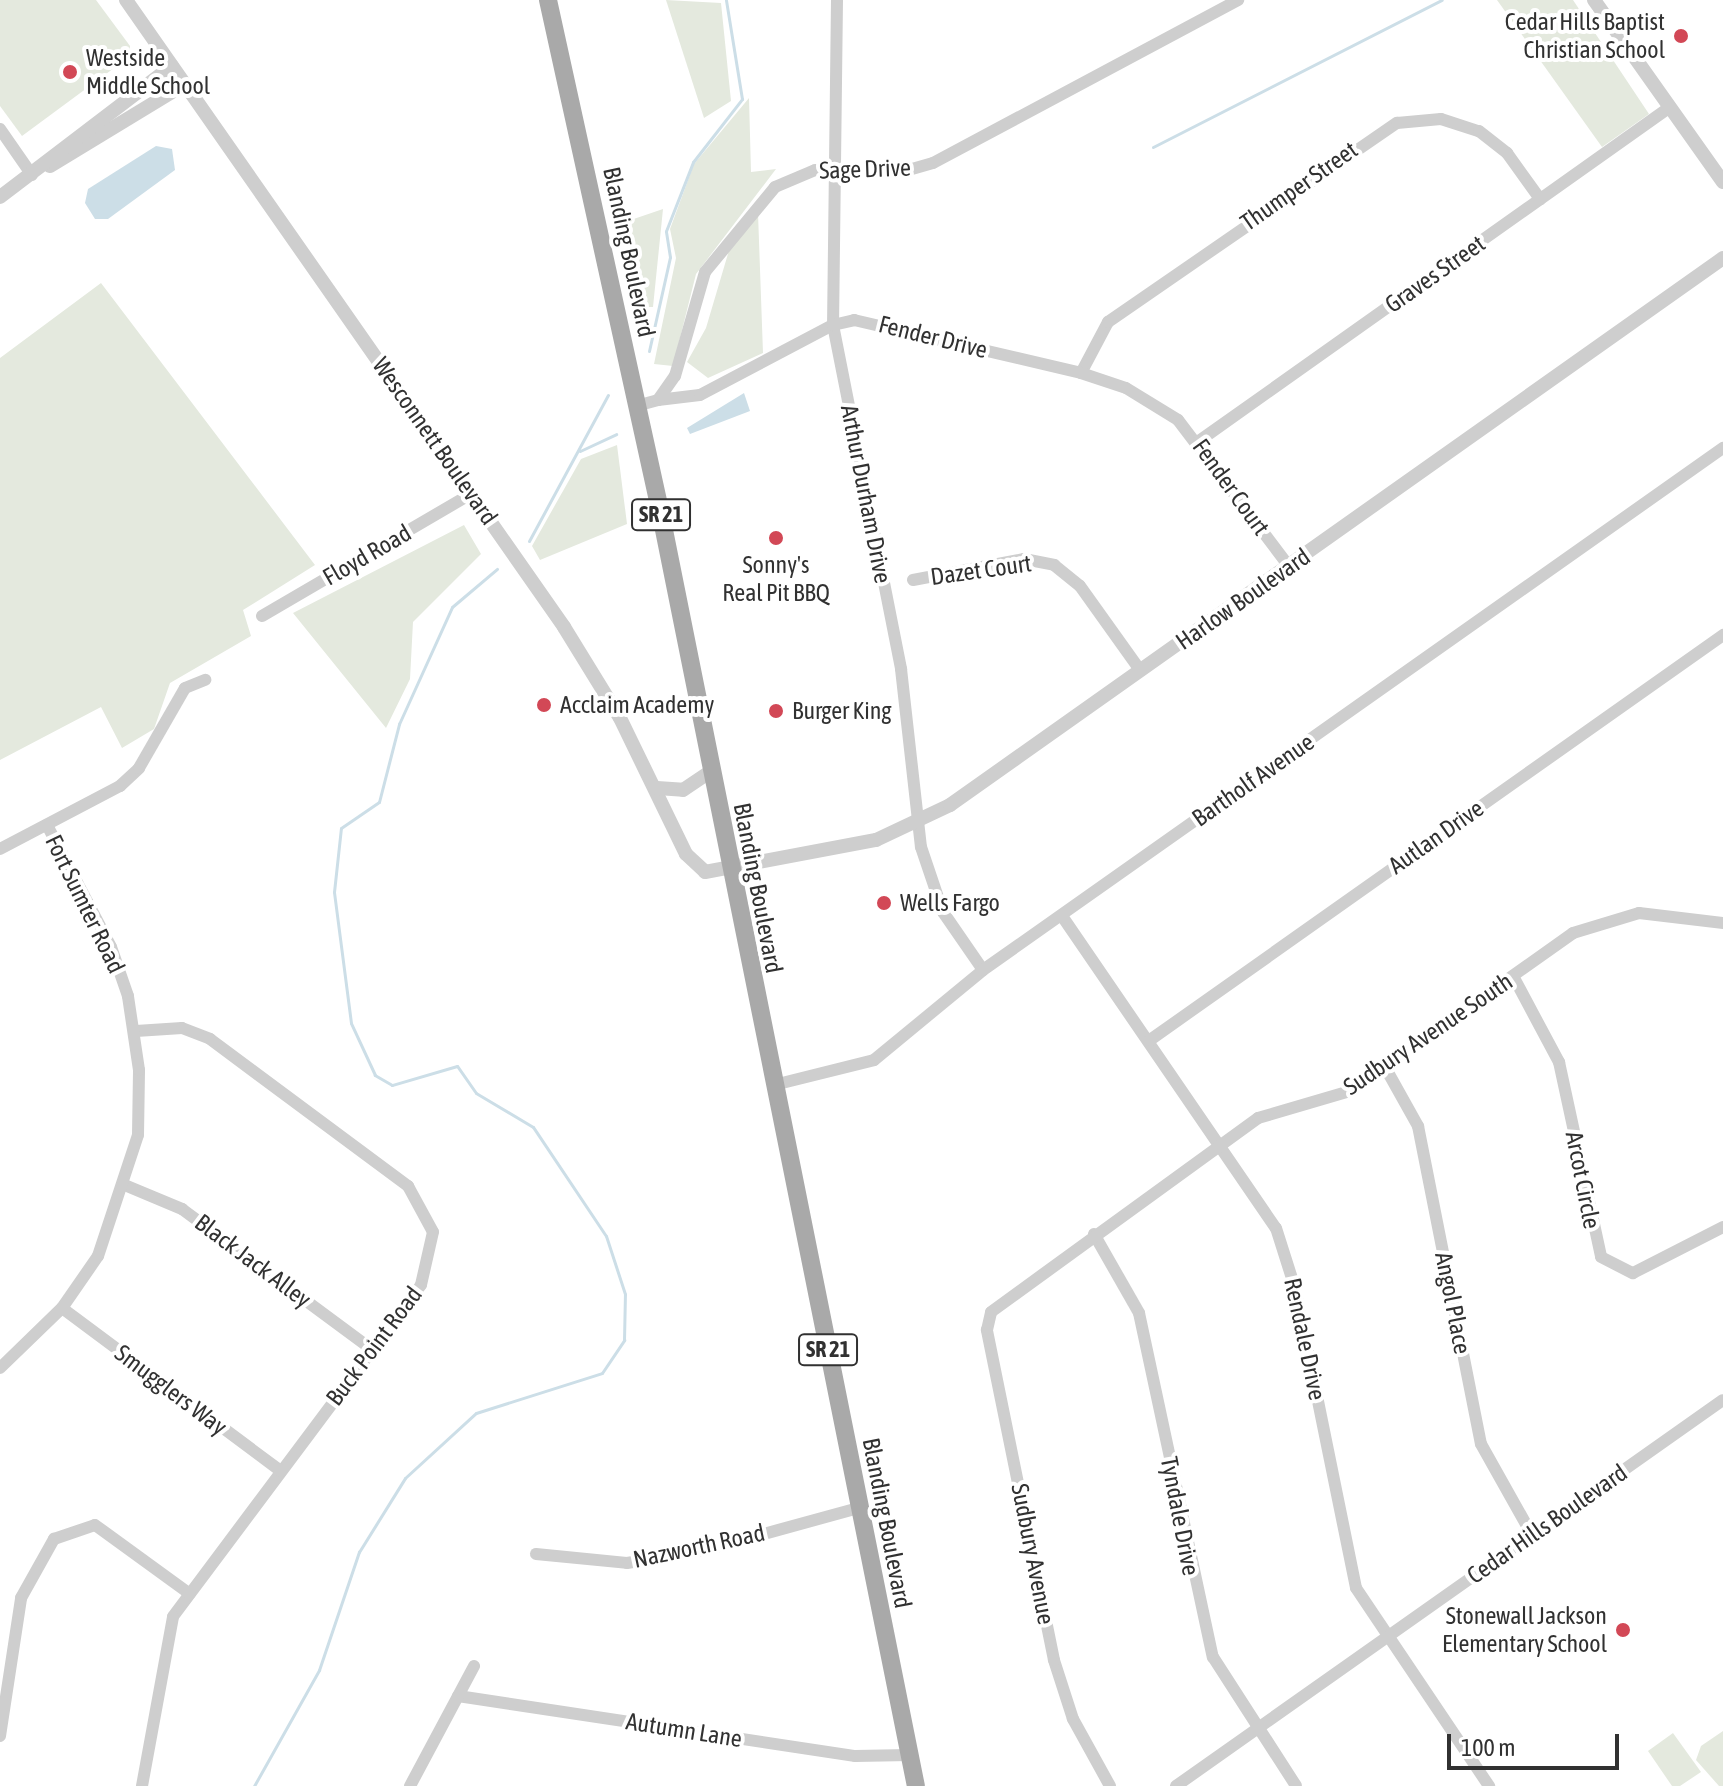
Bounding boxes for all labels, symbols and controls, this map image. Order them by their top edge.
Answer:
place label: Cedar Hills Baptist Christian School [1505,8,1665,64]
marker: Cedar Hills Baptist Christian School [1672,27,1690,45]
place label: Westside Middle School [86,44,210,100]
marker: Westside Middle School [61,63,79,81]
street label: Thumper Street [1235,135,1363,237]
street label: Sage Drive [819,153,911,185]
street label: Blanding Boulevard [597,164,661,340]
street label: Graves Street [1379,229,1491,319]
street label: Fender Drive [876,310,990,364]
street label: Wesconnett Boulevard [366,352,504,530]
street label: Arthur Durham Drive [835,402,897,586]
street label: Fender Court [1186,433,1276,541]
road number: SR 21 [631,497,691,533]
street label: Floyd Road [318,518,416,592]
marker: Sonny's Real Pit BBQ [767,529,785,547]
street label: Harlow Boulevard [1170,542,1316,656]
street label: Dazet Court [929,549,1033,591]
place label: Sonny's Real Pit BBQ [722,551,830,607]
place label: Acclaim Academy [560,691,714,719]
marker: Acclaim Academy [535,696,553,714]
place label: Burger King [792,697,892,725]
marker: Burger King [767,702,785,720]
street label: Bartholf Avenue [1187,728,1319,832]
street label: Autlan Drive [1383,794,1489,880]
street label: Blanding Boulevard [727,800,789,976]
street label: Fort Sumter Road [39,830,131,978]
place label: Wells Fargo [900,889,1000,917]
marker: Wells Fargo [875,894,893,912]
street label: Sudbury Avenue South [1338,967,1518,1101]
street label: Arcot Circle [1559,1129,1607,1231]
street label: Black Jack Alley [189,1208,317,1314]
street label: Angol Place [1429,1250,1477,1356]
street label: Rendale Drive [1278,1275,1332,1403]
street label: Buck Point Road [320,1281,428,1411]
road number: SR 21 [798,1332,858,1368]
street label: Smugglers Way [109,1339,233,1441]
street label: Blanding Boulevard [856,1435,918,1611]
street label: Tyndale Drive [1154,1454,1206,1578]
street label: Cedar Hills Boulevard [1461,1458,1633,1590]
street label: Sudbury Avenue [1005,1481,1061,1627]
street label: Nazworth Road [631,1518,767,1574]
place label: Stonewall Jackson Elementary School [1442,1602,1607,1658]
marker: Stonewall Jackson Elementary School [1614,1621,1632,1639]
street label: Autumn Lane [624,1707,744,1753]
scale bar [1451,1718,1623,1768]
text: 100 m [1461,1734,1515,1761]

